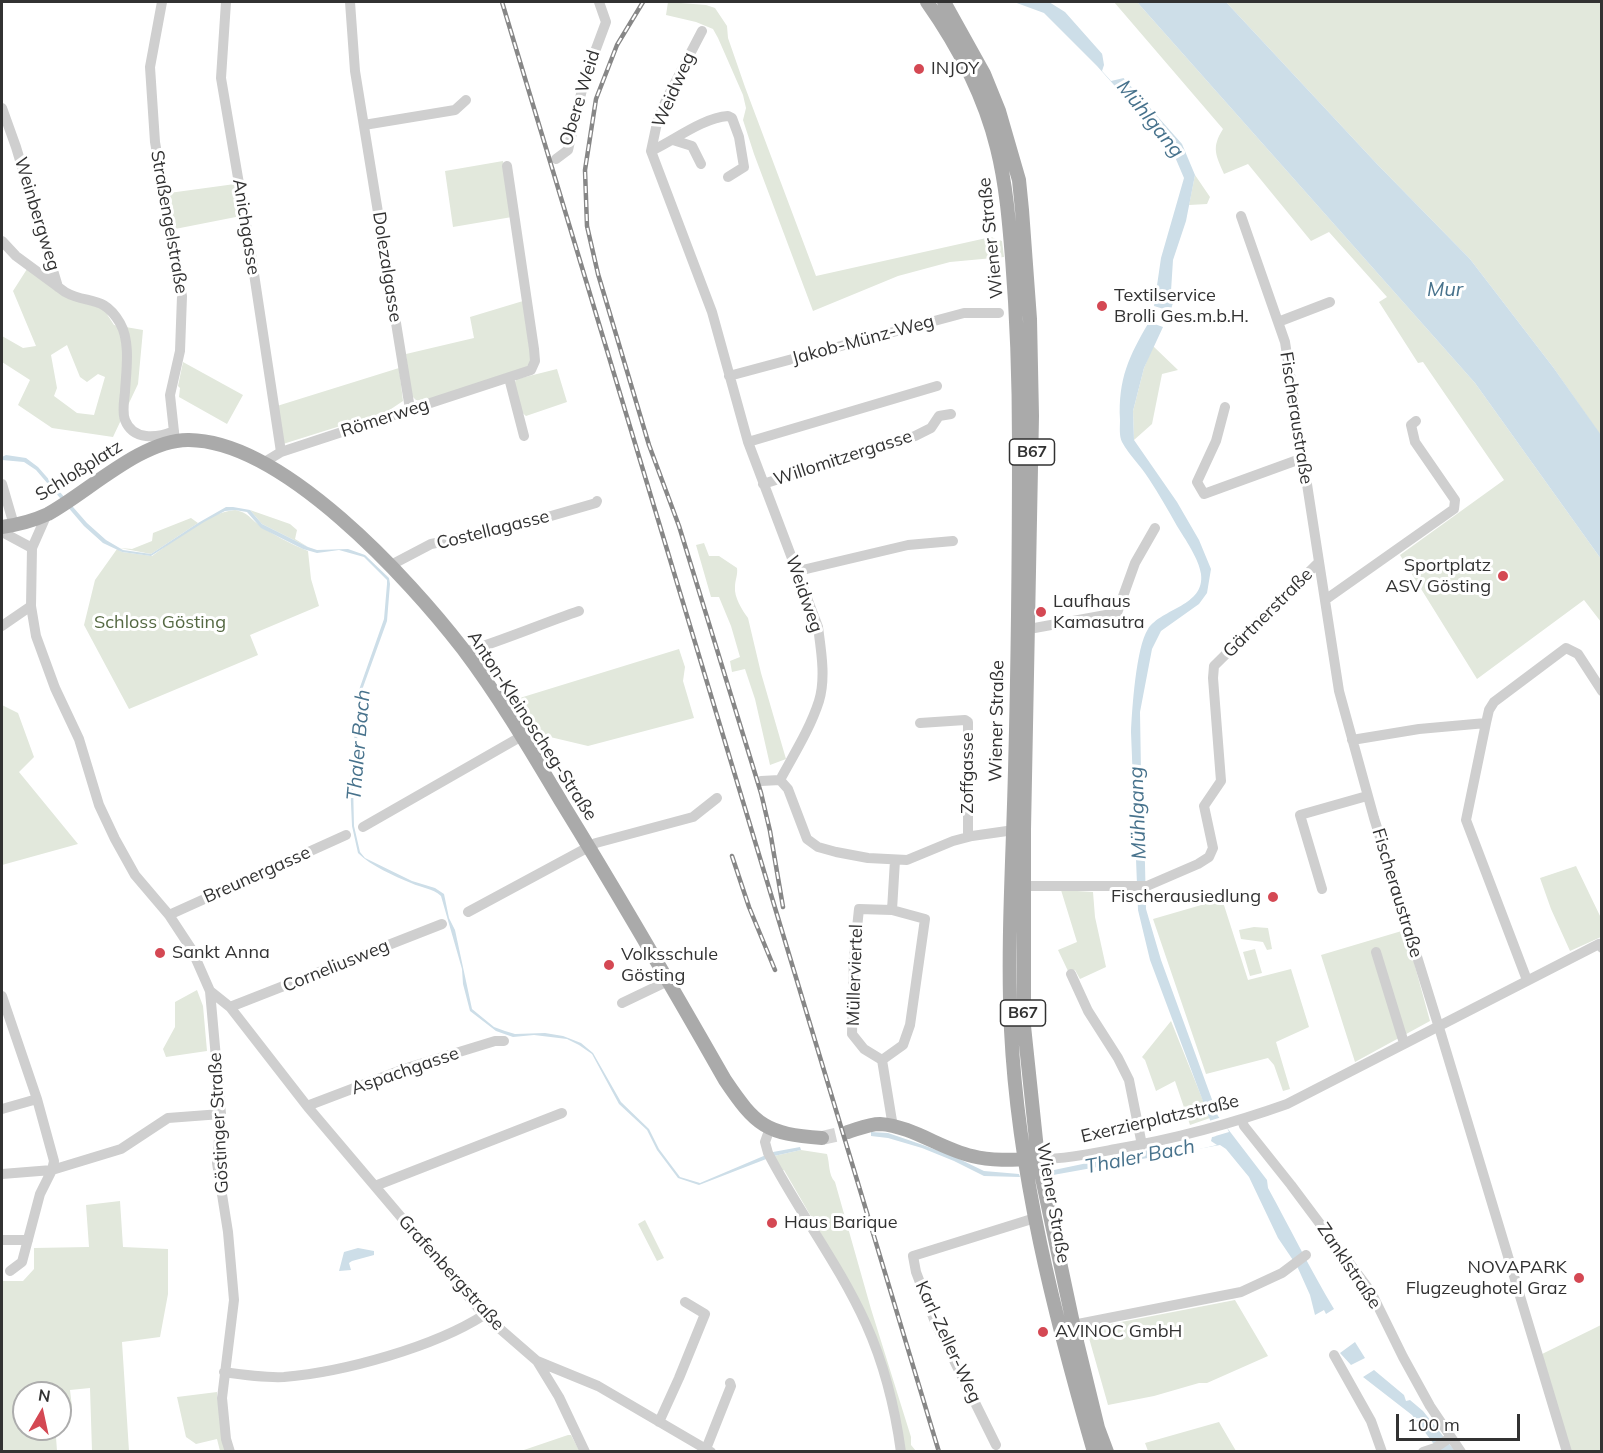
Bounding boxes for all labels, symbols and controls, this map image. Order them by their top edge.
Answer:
street label: Obere Weid [555,47,605,149]
street label: Weidweg [648,49,700,131]
place label: INJOY [931,58,979,80]
marker: INJOY [912,62,926,76]
water label: Mühlgang [1111,75,1189,163]
street label: Straßengelstraße [146,149,192,295]
street label: Weinbergweg [9,155,65,273]
street label: Wiener Straße [974,176,1008,300]
street label: Anichgasse [228,177,264,277]
street label: Dolezalgasse [368,210,406,324]
water label: Mur [1427,278,1463,302]
place label: Textilservice Brolli Ges.m.b.H. [1114,285,1249,328]
marker: Textilservice Brolli Ges.m.b.H. [1095,299,1109,313]
street label: Jakob-Münz-Weg [790,311,936,369]
street label: Fischeraustraße [1275,350,1317,486]
street label: Römerweg [338,394,432,442]
street label: Willomitzergasse [771,425,915,491]
street label: Schloßplatz [32,436,126,506]
road number: B67 [1010,439,1054,465]
street label: Costellagasse [434,506,552,554]
street label: Weidweg [781,553,827,635]
place label: Sportplatz ASV Gösting [1385,555,1491,598]
street label: Gärtnerstraße [1219,564,1317,662]
marker: Sportplatz ASV Gösting [1496,569,1510,583]
place label: Laufhaus Kamasutra [1053,591,1145,634]
marker: Laufhaus Kamasutra [1034,605,1048,619]
park label: Schloss Gösting [94,612,226,634]
street label: Anton-Kleinoscheg-Straße [463,627,601,825]
street label: Wiener Straße [985,660,1009,782]
water label: Thaler Bach [342,689,376,801]
street label: Zoffgasse [957,732,979,814]
water label: Mühlgang [1124,766,1152,860]
street label: Fischeraustraße [1367,826,1427,960]
street label: Breunergasse [200,842,314,908]
place label: Fischerausiedlung [1111,886,1261,908]
marker: Fischerausiedlung [1266,890,1280,904]
street label: Müllerviertel [842,924,868,1026]
street label: Corneliusweg [280,935,392,997]
place label: Sankt Anna [172,942,270,964]
place label: Volksschule Gösting [621,944,718,986]
marker: Sankt Anna [153,946,167,960]
marker: Volksschule Gösting [602,958,616,972]
road number: B67 [1000,1000,1046,1026]
street label: Aspachgasse [348,1042,462,1100]
street label: Göstinger Straße [205,1052,233,1194]
street label: Exerzierplatzstraße [1079,1090,1241,1148]
water label: Thaler Bach [1083,1135,1197,1179]
street label: Wiener Straße [1032,1141,1074,1265]
street label: Grafenbergstraße [393,1211,509,1335]
place label: Haus Barique [784,1212,897,1234]
marker: Haus Barique [765,1216,779,1230]
street label: Zanklstraße [1312,1219,1386,1313]
place label: NOVAPARK Flugzeughotel Graz [1406,1257,1567,1300]
marker: NOVAPARK Flugzeughotel Graz [1572,1271,1586,1285]
street label: Karl-Zeller-Weg [910,1278,986,1406]
place label: AVINOC GmbH [1055,1321,1182,1343]
marker: AVINOC GmbH [1036,1325,1050,1339]
north arrow [12,1381,72,1441]
text: N [37,1384,52,1406]
scale bar [1399,1402,1524,1440]
text: 100 m [1407,1413,1460,1436]

